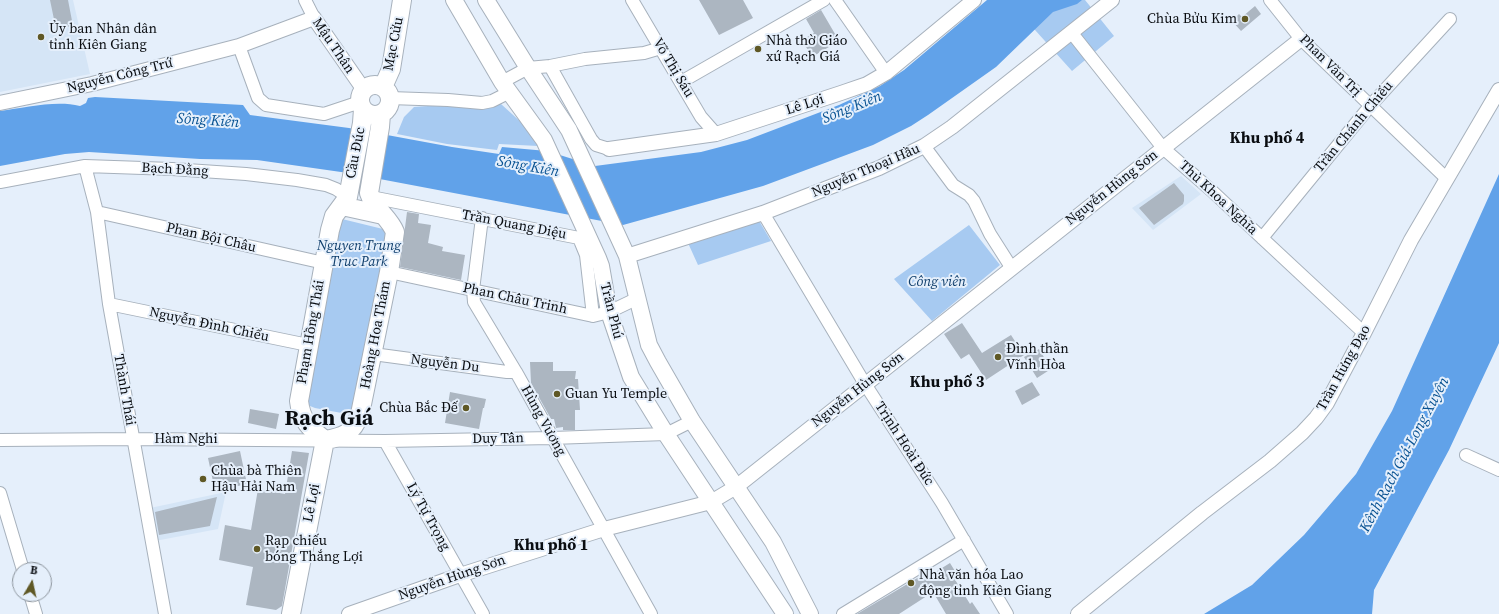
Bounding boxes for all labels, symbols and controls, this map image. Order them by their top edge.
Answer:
place label: Chùa Bửu Kim [1147,11,1237,27]
marker: Chùa Bửu Kim [1240,14,1250,24]
street label: Mậu Thân [308,15,358,77]
street label: Mạc Cửu [381,16,407,72]
place label: Ủy ban Nhân dân tỉnh Kiên Giang [49,21,157,54]
marker: Ủy ban Nhân dân tỉnh Kiên Giang [36,32,46,42]
street label: Phan Văn Trị [1296,32,1364,100]
place label: Nhà thờ Giáo xứ Rạch Giá [766,33,848,66]
street label: Võ Thị Sáu [649,35,697,101]
marker: Nhà thờ Giáo xứ Rạch Giá [753,44,763,54]
street label: Nguyễn Công Trứ [65,55,175,97]
street label: Trần Chánh Chiếu [1311,78,1397,176]
water label: Sông Kiên [820,88,884,128]
street label: Lê Lợi [784,91,826,119]
water label: Sông Kiên [176,110,240,132]
street label: Cầu Đúc [343,126,369,180]
district label: Khu phố 4 [1230,129,1304,149]
street label: Nguyễn Thoại Hầu [809,141,923,201]
street label: Nguyễn Hùng Sơn [1063,147,1161,229]
water label: Sông Kiên [496,153,560,181]
street label: Thủ Khoa Nghĩa [1175,157,1261,239]
street label: Bạch Đằng [141,160,209,180]
street label: Trần Quang Diệu [460,207,568,243]
street label: Phan Bội Châu [164,219,258,257]
park label: Nguyen Trung Truc Park [317,238,401,270]
park label: Công viên [908,274,966,290]
street label: Phạm Hồng Thái [294,279,328,385]
street label: Hoàng Hoa Thám [357,279,395,391]
street label: Phan Châu Trinh [461,280,569,318]
street label: Trần Phú [596,281,626,341]
street label: Nguyễn Đình Chiểu [148,304,270,346]
street label: Trần Hưng Đạo [1314,322,1374,414]
place label: Đình thần Vĩnh Hòa [1006,341,1069,374]
street label: Nguyễn Hùng Sơn [809,349,907,431]
street label: Nguyễn Du [410,351,480,377]
marker: Đình thần Vĩnh Hòa [993,352,1003,362]
street label: Thành Thái [109,353,139,427]
district label: Khu phố 3 [910,373,984,393]
water label: Kênh Rạch Giá-Long Xuyên [1357,375,1453,535]
street label: Hùng Vương [517,383,569,459]
place label: Guan Yu Temple [565,386,667,402]
marker: Guan Yu Temple [552,389,562,399]
street label: Trịnh Hoài Đức [871,399,937,489]
place label: Chùa Bắc Đế [379,400,458,416]
marker: Chùa Bắc Đế [461,403,471,413]
district label: Rạch Giá [284,406,374,432]
street label: Duy Tân [472,430,524,448]
street label: Hàm Nghi [154,431,218,447]
place label: Chùa bà Thiên Hậu Hải Nam [211,463,302,496]
marker: Chùa bà Thiên Hậu Hải Nam [198,474,208,484]
street label: Lý Tự Trọng [402,480,454,554]
street label: Lê Lợi [300,482,324,524]
place label: Rạp chiếu bóng Thắng Lợi [265,533,363,566]
district label: Khu phố 1 [514,536,588,556]
marker: Rạp chiếu bóng Thắng Lợi [252,544,262,554]
street label: Nguyễn Hùng Sơn [396,552,508,604]
north arrow [12,562,52,602]
text: B [29,563,39,579]
place label: Nhà văn hóa Lao động tỉnh Kiên Giang [919,567,1051,600]
marker: Nhà văn hóa Lao động tỉnh Kiên Giang [906,578,916,588]

